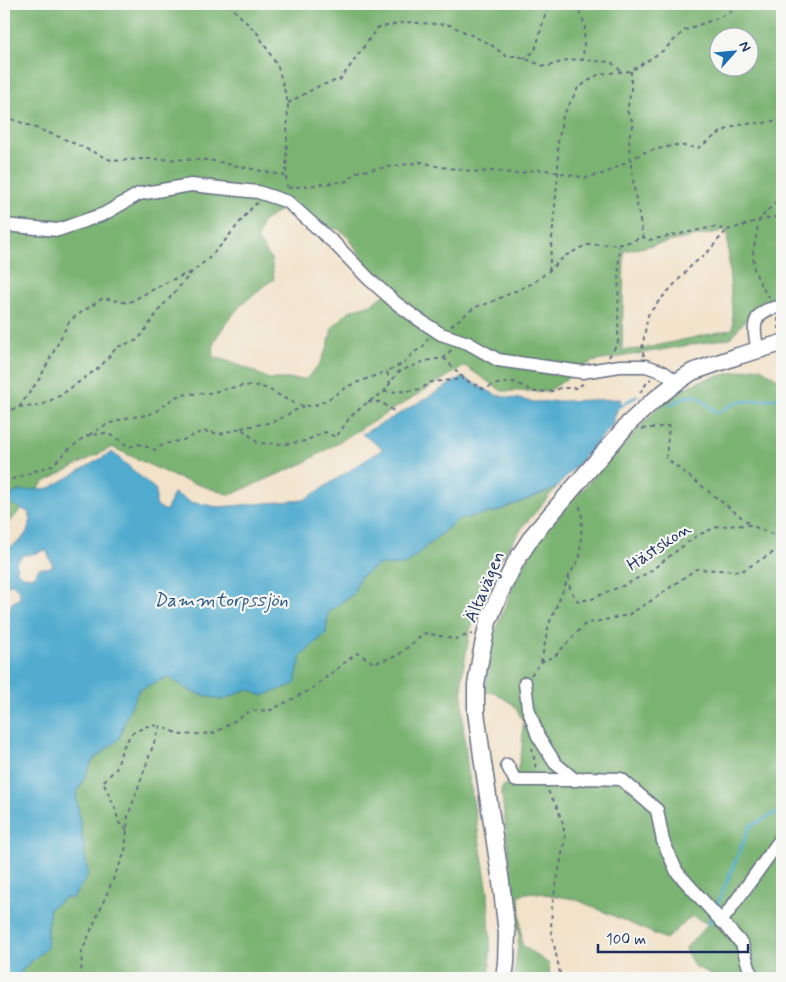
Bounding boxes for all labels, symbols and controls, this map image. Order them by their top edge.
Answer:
north arrow [708,28,758,78]
text: N [735,38,755,55]
street label: Hästskon [622,517,696,577]
street label: Ältavägen [459,548,511,626]
water label: Dammtorpssjön [154,588,288,613]
scale bar [598,922,748,954]
text: 100 m [606,930,646,950]

